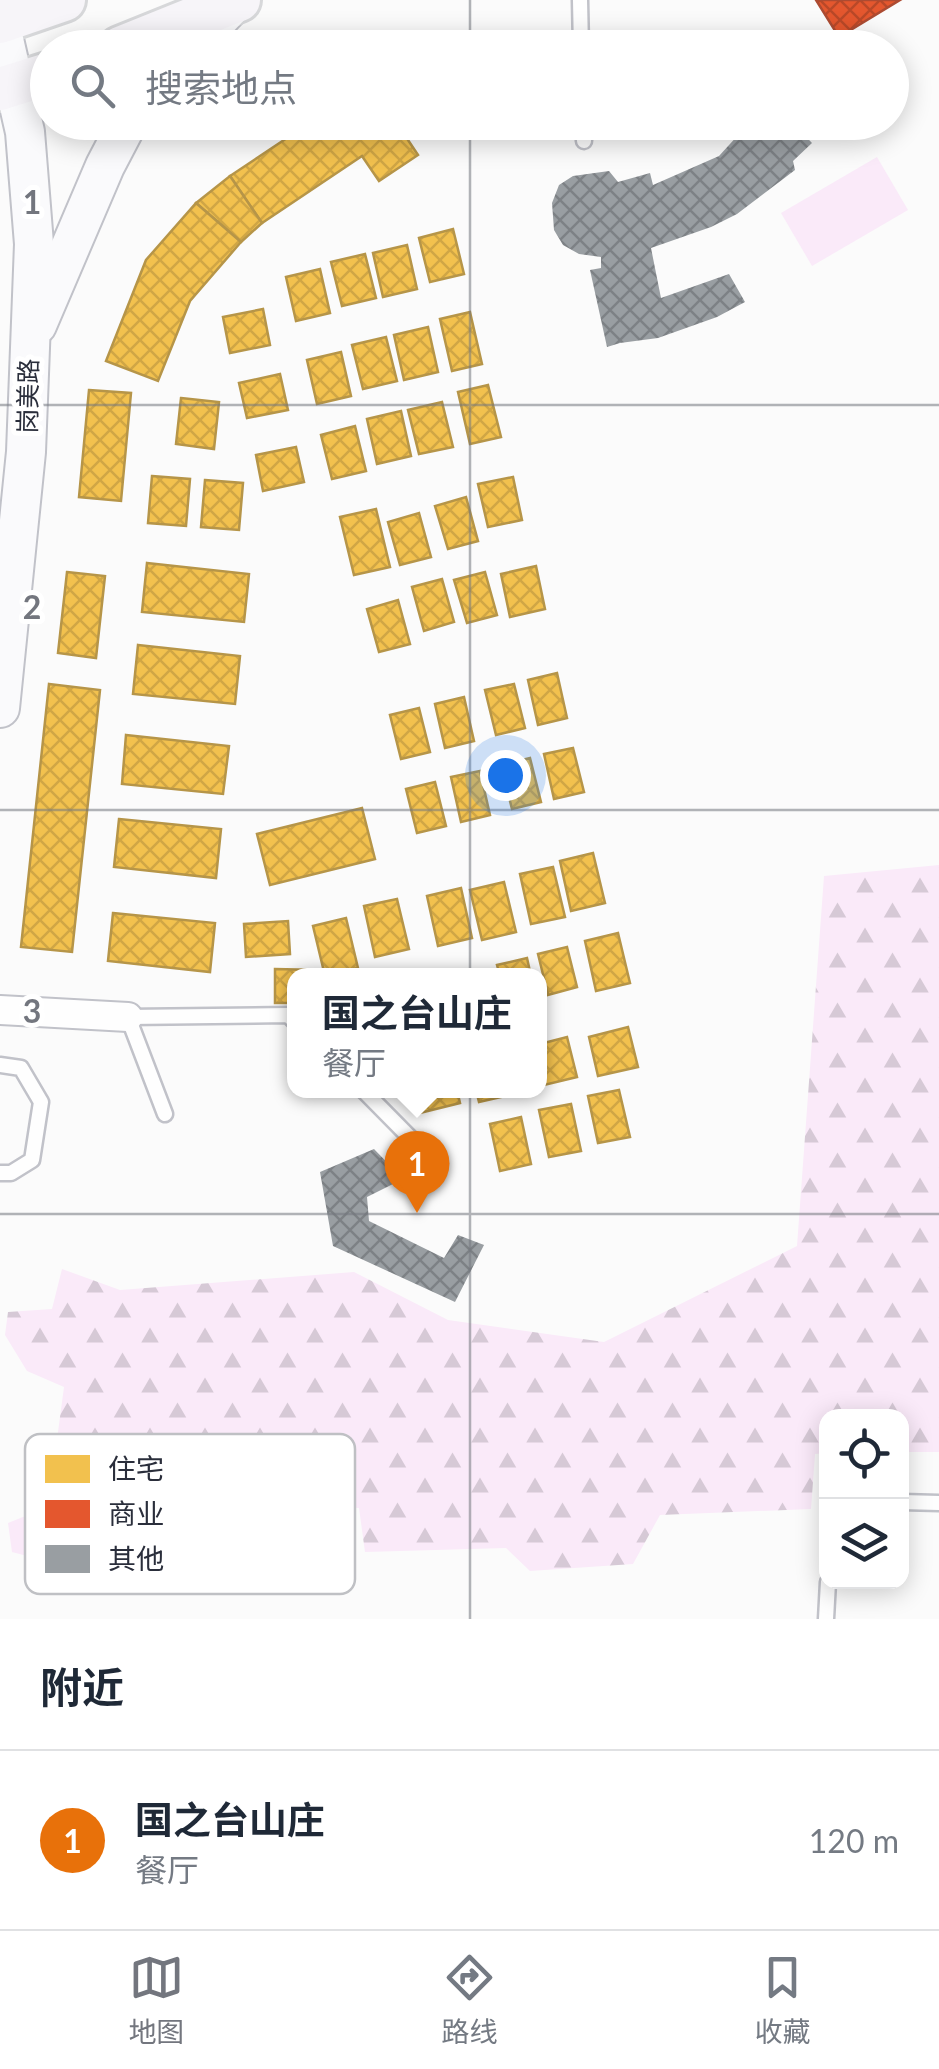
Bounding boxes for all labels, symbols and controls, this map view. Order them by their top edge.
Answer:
search box [30,30,909,140]
icon: search [65,58,120,113]
text: 搜索地点 [145,64,297,110]
text: 1 [23,182,41,221]
street label: 岗美路 [11,358,43,434]
text: 2 [23,587,41,626]
your location [480,750,531,801]
popup [287,968,547,1098]
text: 国之台山庄 [322,989,512,1035]
text: 3 [23,991,41,1030]
text: 餐厅 [322,1043,386,1082]
pin: 1 [384,1130,450,1213]
map controls [819,1409,909,1589]
button: locate [819,1409,909,1499]
legend [25,1434,355,1594]
text: 住宅 [108,1451,164,1485]
text: 商业 [108,1496,164,1530]
button: layers [819,1499,909,1589]
text: 其他 [108,1541,164,1575]
text: 附近 [40,1662,124,1712]
text: 国之台山庄 [135,1796,325,1842]
text: 1 [63,1821,82,1860]
text: 120 m [809,1821,899,1860]
text: 餐厅 [135,1850,199,1889]
tab: 地图 [128,1950,185,2050]
tab: 路线 [441,1950,498,2050]
tab: 收藏 [754,1950,811,2050]

